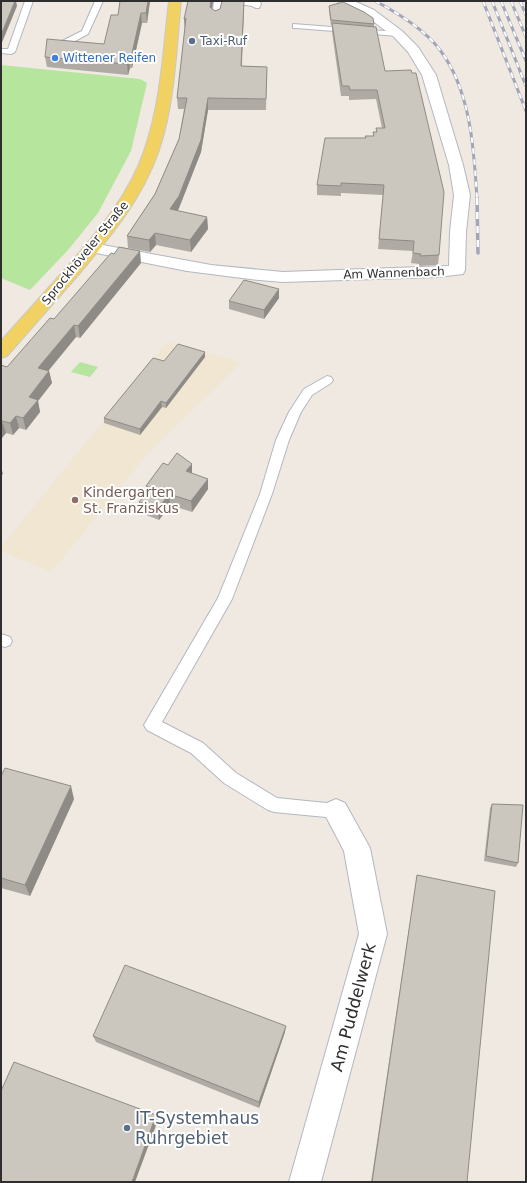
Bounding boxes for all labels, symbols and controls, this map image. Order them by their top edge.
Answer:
place label: Taxi-Ruf [199,34,248,48]
marker: Taxi-Ruf [187,36,197,46]
place label: Wittener Reifen [63,51,156,65]
marker: Wittener Reifen [50,53,60,63]
street label: Sprockhöveler Straße [39,198,131,308]
street label: Am Wannenbach [343,264,445,282]
place label: Kindergarten St. Franziskus [83,484,179,516]
marker: Kindergarten St. Franziskus [70,495,80,505]
street label: Am Puddelwerk [326,940,380,1073]
place label: IT-Systemhaus Ruhrgebiet [135,1108,259,1148]
marker: IT-Systemhaus Ruhrgebiet [122,1123,132,1133]

